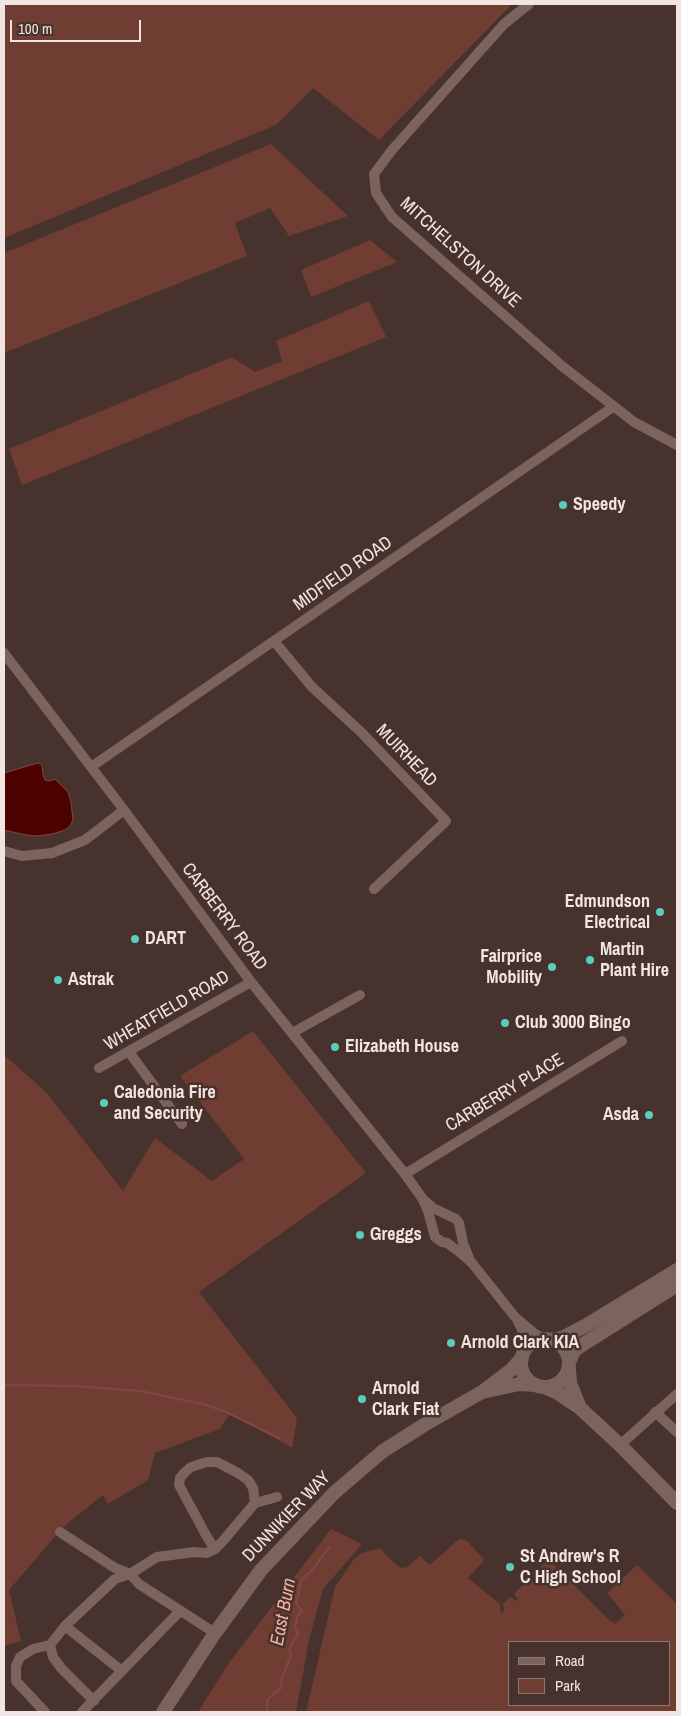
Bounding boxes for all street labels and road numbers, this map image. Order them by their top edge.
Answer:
street label: MITCHELSTON DRIVE [395,193,525,313]
street label: MIDFIELD ROAD [289,532,397,616]
street label: MUIRHEAD [371,720,441,792]
street label: CARBERRY ROAD [177,859,271,975]
street label: WHEATFIELD ROAD [101,966,233,1056]
street label: CARBERRY PLACE [442,1049,568,1137]
street label: DUNNIKIER WAY [238,1467,336,1567]

